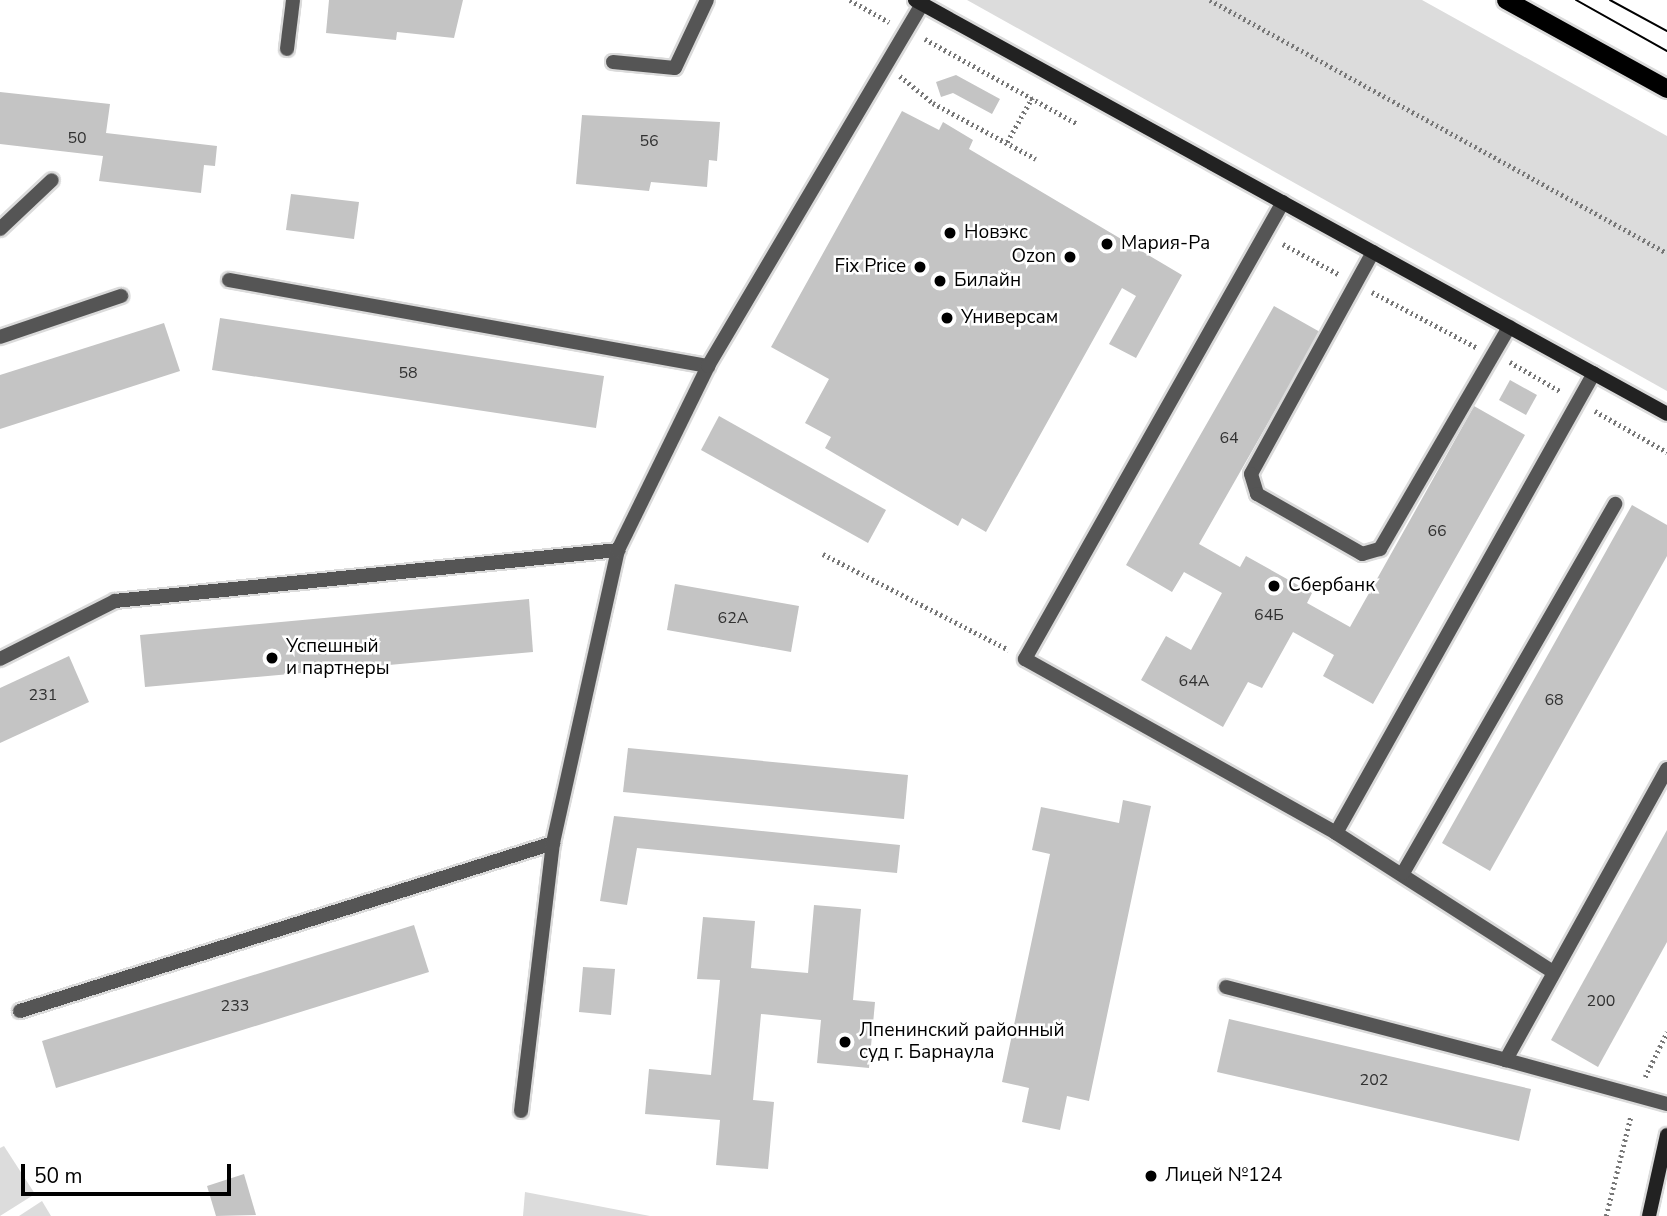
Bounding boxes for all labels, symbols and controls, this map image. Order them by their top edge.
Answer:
house number: 50 [67,128,87,148]
house number: 56 [639,131,659,151]
place label: Новэкс [964,222,1028,244]
marker: Новэкс [942,225,958,241]
place label: Мария-Ра [1121,233,1210,255]
marker: Мария-Ра [1099,236,1115,252]
place label: Ozon [1011,246,1056,268]
marker: Ozon [1062,249,1078,265]
place label: Fix Price [835,256,906,278]
marker: Fix Price [912,259,928,275]
place label: Билайн [954,270,1021,292]
marker: Билайн [932,273,948,289]
place label: Универсам [961,307,1058,329]
marker: Универсам [939,310,955,326]
house number: 58 [398,363,418,383]
house number: 64 [1219,428,1239,448]
house number: 66 [1427,521,1447,541]
place label: Сбербанк [1288,575,1375,597]
marker: Сбербанк [1266,578,1282,594]
house number: 64Б [1254,605,1284,625]
house number: 62А [718,608,748,628]
place label: Успешный и партнеры [286,636,390,680]
marker: Успешный и партнеры [264,650,280,666]
house number: 64А [1179,671,1209,691]
house number: 231 [29,685,57,705]
house number: 68 [1544,690,1564,710]
house number: 200 [1587,991,1615,1011]
house number: 233 [221,996,249,1016]
place label: Лпенинский районный суд г. Барнаула [859,1020,1065,1064]
marker: Лпенинский районный суд г. Барнаула [837,1034,853,1050]
house number: 202 [1360,1070,1388,1090]
scale bar [24,1150,234,1194]
text: 50 m [34,1162,83,1190]
place label: Лицей №124 [1165,1165,1283,1187]
marker: Лицей №124 [1143,1168,1159,1184]

